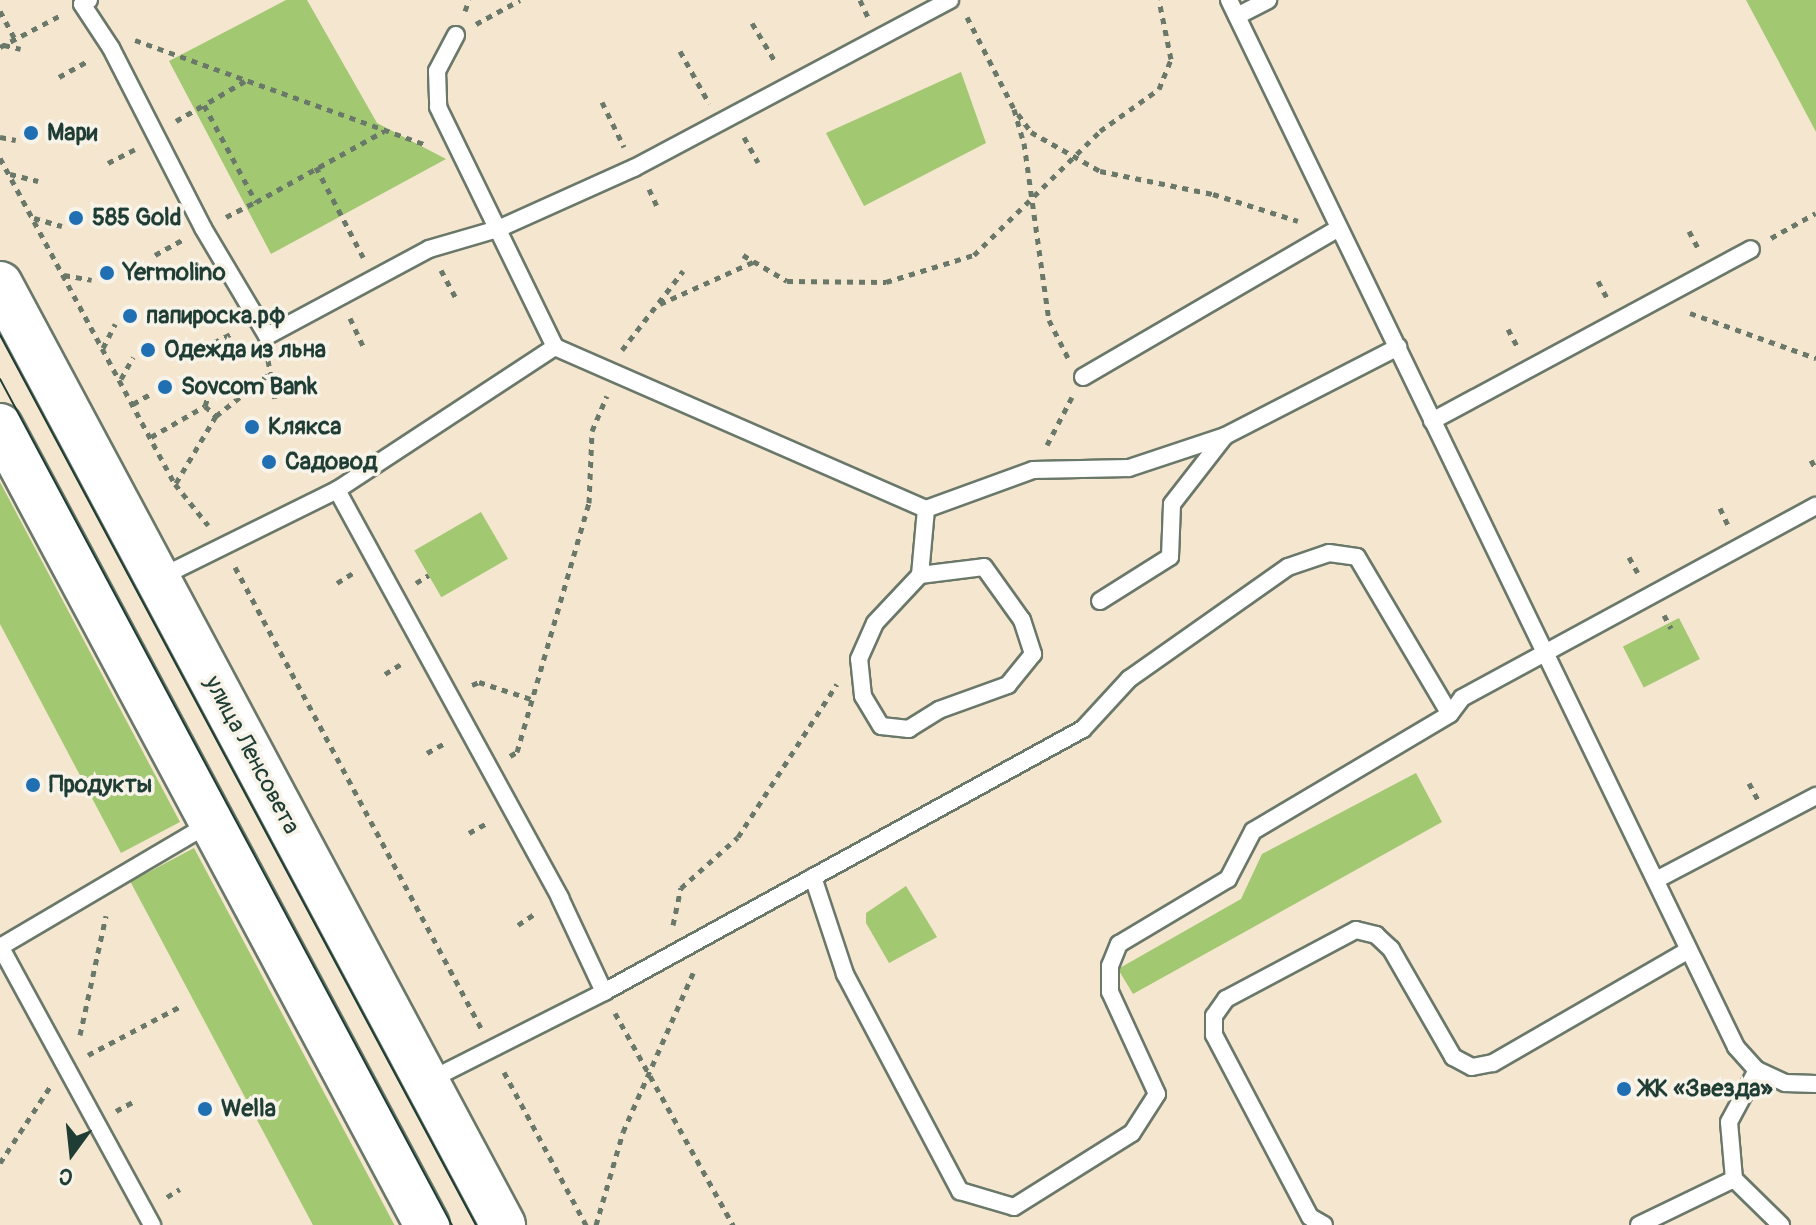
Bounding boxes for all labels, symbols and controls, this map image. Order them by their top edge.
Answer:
place label: Мари [47,119,97,147]
marker: Мари [22,124,40,142]
place label: 585 Gold [92,204,182,232]
marker: 585 Gold [67,209,85,227]
place label: Yermolino [123,259,226,287]
marker: Yermolino [98,264,116,282]
place label: папироска.рф [146,302,286,330]
marker: папироска.рф [121,307,139,325]
place label: Одежда из льна [164,336,326,364]
marker: Одежда из льна [139,341,157,359]
place label: Sovcom Bank [181,373,317,401]
marker: Sovcom Bank [156,378,174,396]
place label: Клякса [268,413,341,441]
marker: Клякса [243,418,261,436]
place label: Садовод [285,448,377,476]
marker: Садовод [260,453,278,471]
street label: улица Ленсовета [198,671,306,839]
place label: Продукты [49,771,152,799]
marker: Продукты [24,776,42,794]
place label: ЖК «Звезда» [1640,1075,1773,1103]
marker: ЖК «Звезда» [1615,1080,1633,1098]
place label: Wella [221,1095,276,1123]
marker: Wella [196,1100,214,1118]
north arrow [32,1113,112,1193]
text: С [56,1161,76,1191]

